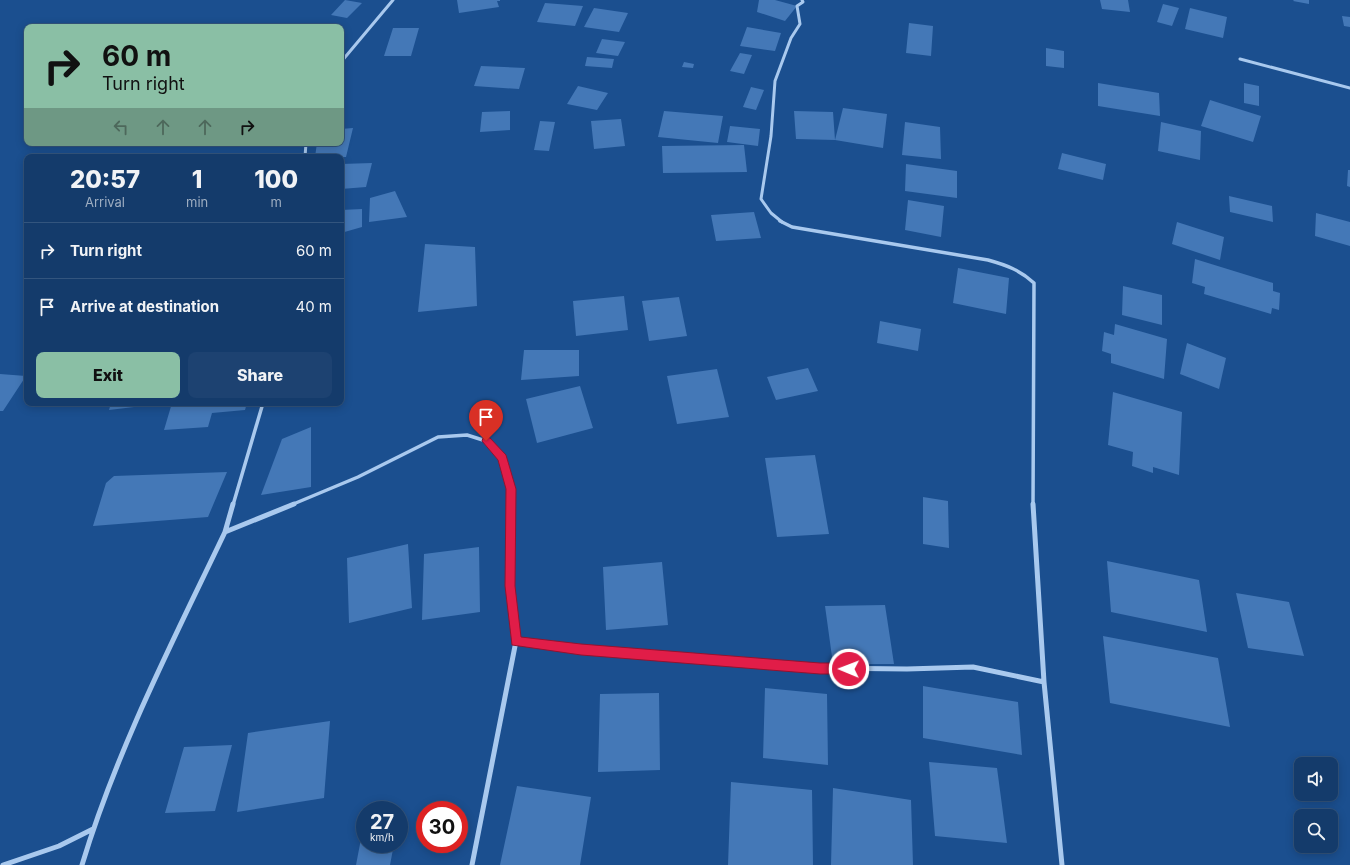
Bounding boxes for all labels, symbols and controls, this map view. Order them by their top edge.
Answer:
text: 60 m [102,39,171,73]
icon: right [36,40,88,92]
text: Turn right [102,73,185,94]
icon: left [110,116,132,138]
icon: ahead [152,116,174,138]
icon: ahead [194,116,216,138]
icon: right [236,116,258,138]
text: 20:57 [70,165,140,194]
text: 1 [192,165,202,194]
text: 100 [254,165,298,194]
text: Arrival [85,194,125,210]
text: min [186,194,208,210]
text: m [270,194,282,210]
icon: right [36,240,58,262]
text: Turn right [70,241,142,260]
text: 60 m [296,241,332,260]
icon: arrive [36,296,58,318]
text: Arrive at destination [70,297,219,316]
text: 40 m [295,297,332,316]
button: Exit [36,352,180,398]
button: Share [188,352,332,398]
pin [469,400,503,441]
icon: arrive [475,406,497,428]
position arrow [828,648,870,690]
map controls [1294,757,1338,853]
button: sound [1294,757,1338,801]
speed limit sign: 30 [416,801,468,853]
button: search [1294,809,1338,853]
text: 27 [370,810,394,834]
text: km/h [370,831,394,843]

